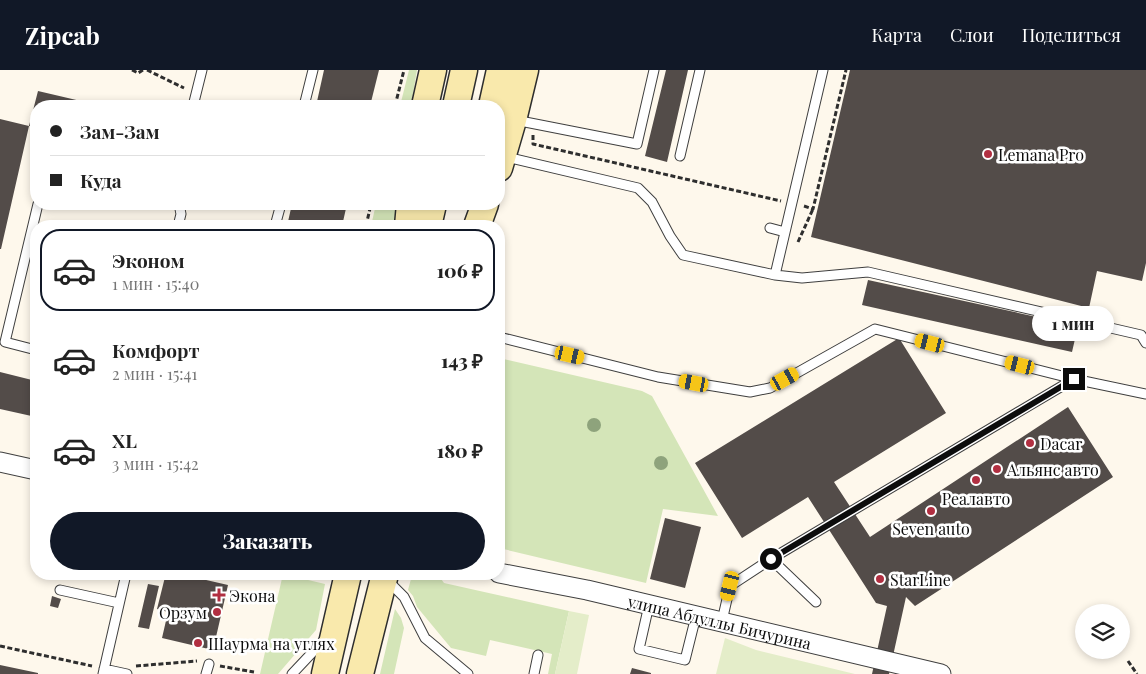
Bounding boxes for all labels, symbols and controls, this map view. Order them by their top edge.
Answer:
text: Zipcab [25,19,100,51]
text: Карта [871,23,922,47]
text: Слои [950,23,994,47]
text: Поделиться [1022,23,1121,47]
text: Зам-Зам [80,118,160,144]
place label: Lemana Pro [998,144,1084,165]
marker: Lemana Pro [982,148,994,160]
text: Куда [80,167,122,193]
text: Эконом [112,247,185,273]
icon: car [52,248,97,293]
text: 106 ₽ [437,257,483,283]
text: 1 мин · 15:40 [112,273,199,294]
callout: 1 мин [1033,306,1115,342]
text: 1 мин [1052,313,1094,334]
car [913,332,946,354]
text: Комфорт [112,337,200,363]
icon: car [52,338,97,383]
car [553,344,586,366]
text: 143 ₽ [441,347,483,373]
car [1003,354,1036,376]
text: 2 мин · 15:41 [112,363,197,384]
car [768,365,801,393]
route end [1063,368,1085,390]
car [677,373,710,393]
text: XL [112,427,137,453]
icon: car [52,428,97,473]
place label: Dacar [1040,433,1082,454]
text: 180 ₽ [437,437,483,463]
marker: Dacar [1024,437,1036,449]
text: 3 мин · 15:42 [112,453,199,474]
place label: Альянс авто [1006,459,1099,480]
marker: Альянс авто [991,463,1003,475]
marker: Реалавто [970,474,982,486]
place label: Реалавто [942,488,1011,509]
marker: Seven auto [925,505,937,517]
button: Заказать [50,512,485,570]
place label: Seven auto [892,518,970,539]
route start [760,548,782,570]
place label: StarLine [890,569,951,590]
car [719,570,740,602]
marker: StarLine [874,573,886,585]
place label: Экона [229,585,276,606]
marker: Экона [213,589,225,601]
street label: улица Абдуллы Бичурина [625,589,814,653]
place label: Орзум [159,602,207,623]
map controls [1075,604,1130,659]
button: layers [1075,604,1130,659]
marker: Орзум [211,606,223,618]
place label: Шаурма на углях [208,633,335,654]
marker: Шаурма на углях [192,637,204,649]

